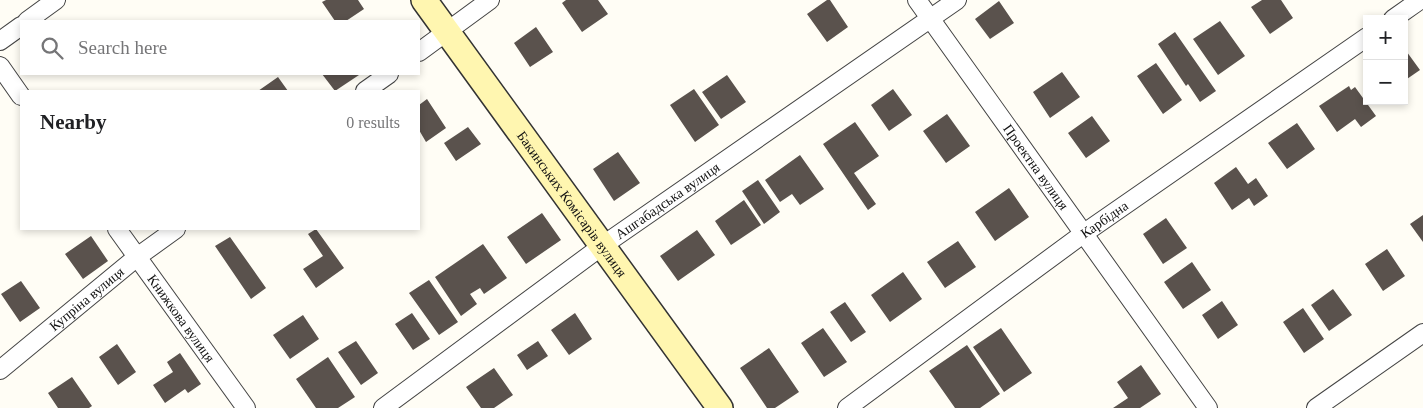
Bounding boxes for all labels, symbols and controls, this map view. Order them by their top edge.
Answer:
map controls [1363,15,1408,105]
button: + [1363,15,1408,60]
search box [20,20,420,75]
icon: search [38,34,66,62]
text: Search here [78,37,167,58]
button: − [1363,60,1408,105]
text: Nearby [40,110,107,134]
text: 0 results [346,114,400,131]
street label: Проектна вулиця [1000,122,1072,213]
street label: Бакинських Комісарів вулиця [514,129,630,280]
street label: Ашгабадська вулиця [613,160,723,242]
street label: Карбідна [1078,198,1132,241]
street label: Купріна вулиця [47,264,127,334]
street label: Книжкова вулиця [144,272,218,366]

